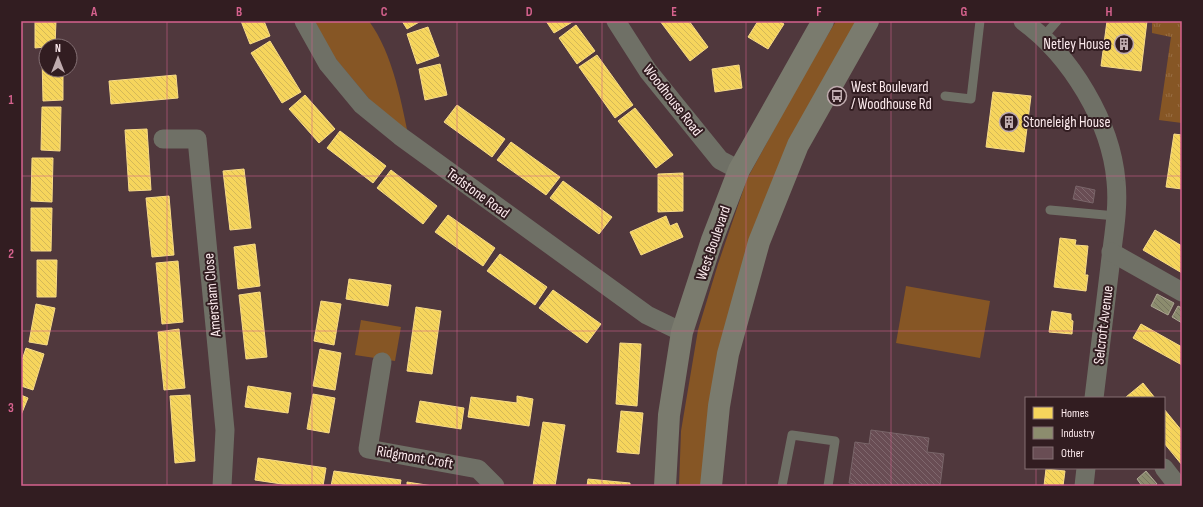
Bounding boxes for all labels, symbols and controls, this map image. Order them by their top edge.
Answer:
text: A [90,4,98,20]
text: B [236,4,242,20]
text: C [381,4,388,20]
text: D [526,4,533,20]
text: E [671,4,677,20]
text: F [816,4,822,20]
text: G [961,4,968,20]
text: H [1106,4,1113,20]
building icon: Netley House [1113,33,1135,55]
place label: Netley House [1043,35,1110,54]
north arrow [38,38,78,78]
text: N [55,42,61,55]
street label: Woodhouse Road [639,61,707,140]
place label: West Boulevard / Woodhouse Rd [851,78,932,114]
bus stop icon: West Boulevard / Woodhouse Rd [826,85,848,107]
text: 1 [8,92,14,108]
building icon: Stoneleigh House [998,111,1020,133]
place label: Stoneleigh House [1023,113,1110,132]
street label: Tedstone Road [442,164,513,223]
street label: West Boulevard [692,203,735,283]
text: 2 [8,246,14,262]
street label: Amersham Close [199,252,226,338]
street label: Selcroft Avenue [1089,285,1118,366]
legend [1025,397,1165,469]
text: 3 [8,400,14,416]
text: Homes [1061,406,1089,421]
text: Industry [1061,426,1095,441]
street label: Ridgmont Croft [375,441,455,474]
text: Other [1061,446,1085,461]

